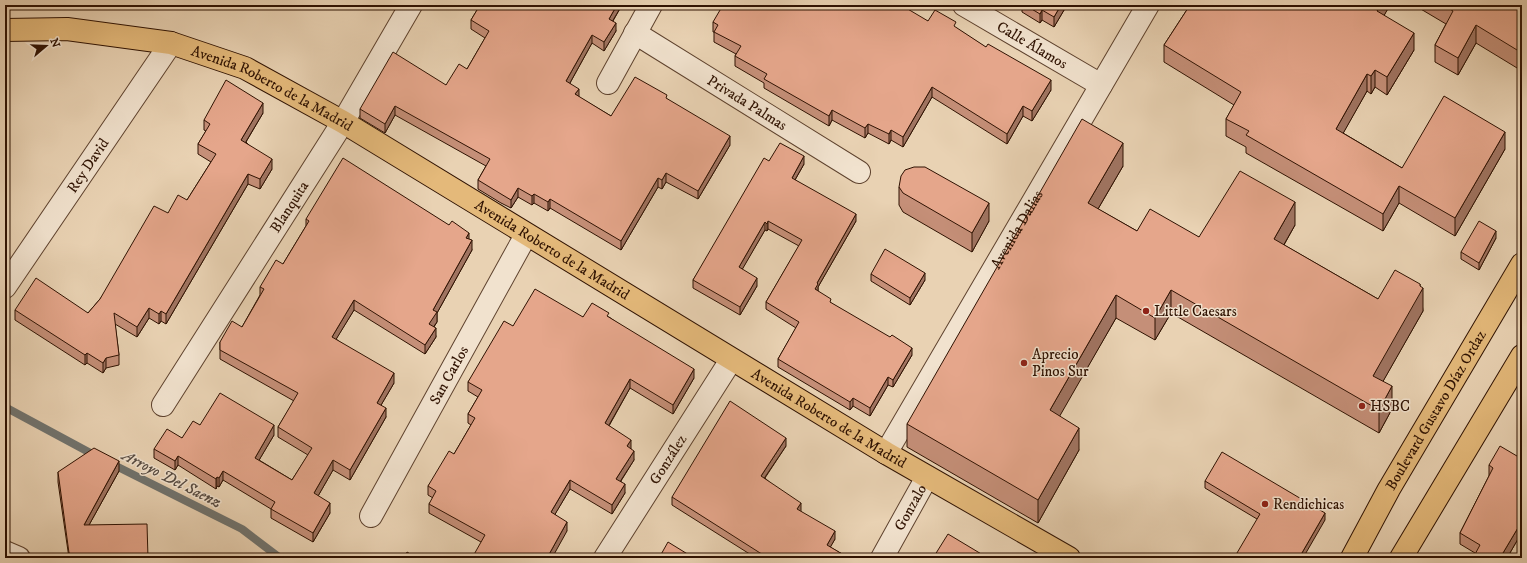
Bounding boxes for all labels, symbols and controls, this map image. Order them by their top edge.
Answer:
street label: Calle Álamos [993,17,1071,73]
north arrow [26,26,66,66]
text: N [46,37,63,50]
street label: Avenida Roberto de la Madrid [189,41,357,136]
street label: Privada Palmas [704,71,791,135]
street label: Rey David [62,134,113,196]
street label: Blanquita [266,177,313,236]
street label: Avenida Dalias [986,187,1047,272]
street label: Avenida Roberto de la Madrid [471,195,634,304]
place label: Little Caesars [1154,302,1237,321]
marker: Little Caesars [1141,306,1151,316]
street label: Boulevard Gustavo Díaz Ordaz [1381,326,1491,494]
street label: San Carlos [425,342,473,408]
place label: Aprecio Pinos Sur [1032,345,1089,381]
marker: Aprecio Pinos Sur [1019,358,1029,368]
street label: Avenida Roberto de la Madrid [748,364,910,472]
place label: HSBC [1370,397,1410,416]
marker: HSBC [1357,401,1367,411]
street label: González [645,430,691,488]
water label: Arroyo Del Saenz [117,444,225,513]
street label: Gonzalo [890,481,931,534]
place label: Rendichicas [1273,495,1344,514]
marker: Rendichicas [1260,499,1270,509]

